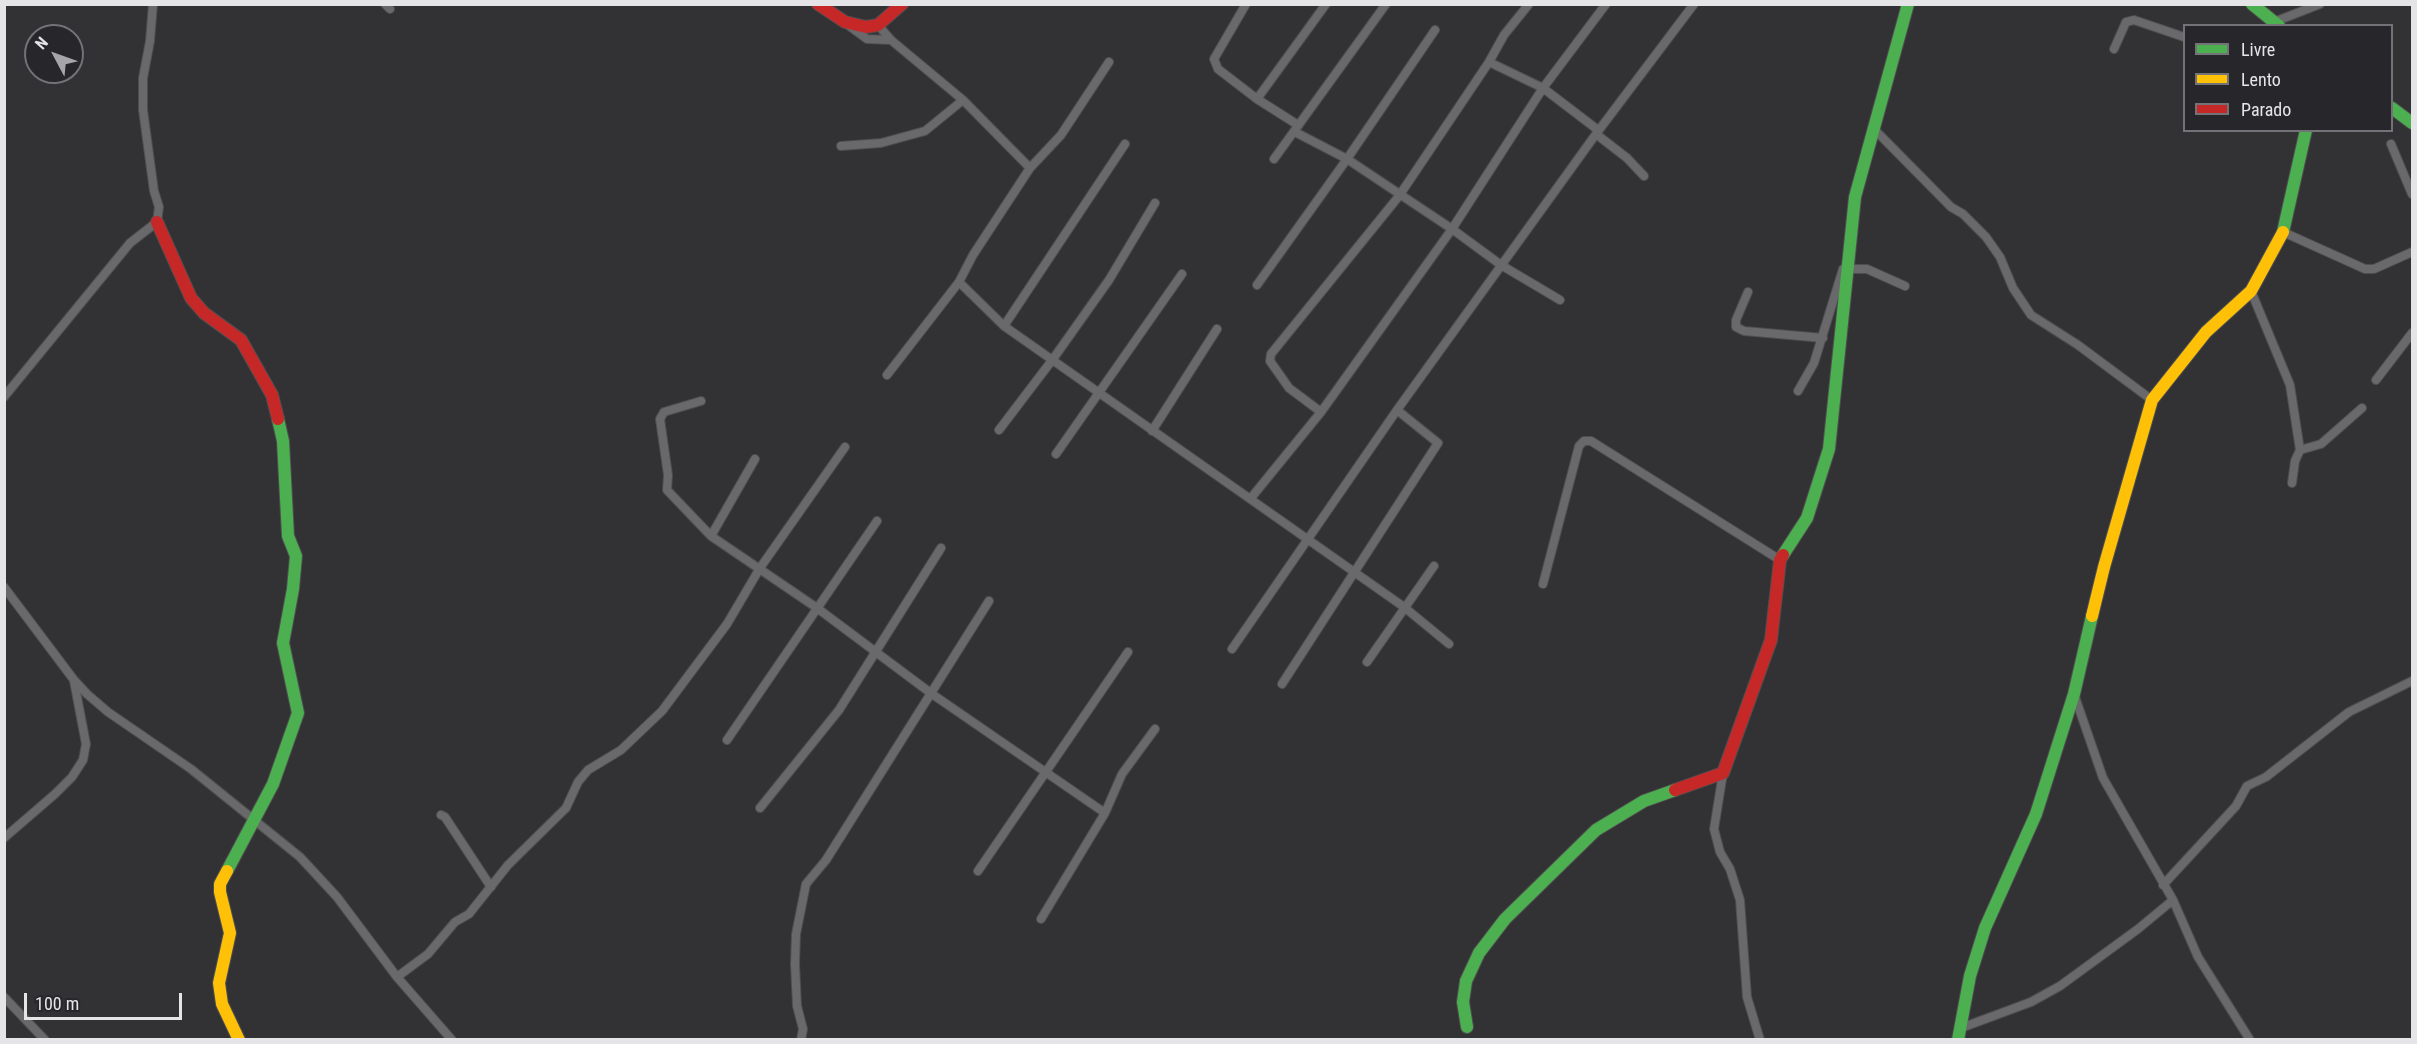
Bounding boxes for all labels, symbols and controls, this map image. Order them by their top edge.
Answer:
north arrow [24,24,84,84]
legend [2183,24,2393,132]
text: N [31,33,52,53]
text: Livre [2241,39,2275,60]
text: Lento [2241,69,2281,90]
text: Parado [2241,99,2291,120]
scale bar [27,981,184,1019]
text: 100 m [35,993,79,1014]

